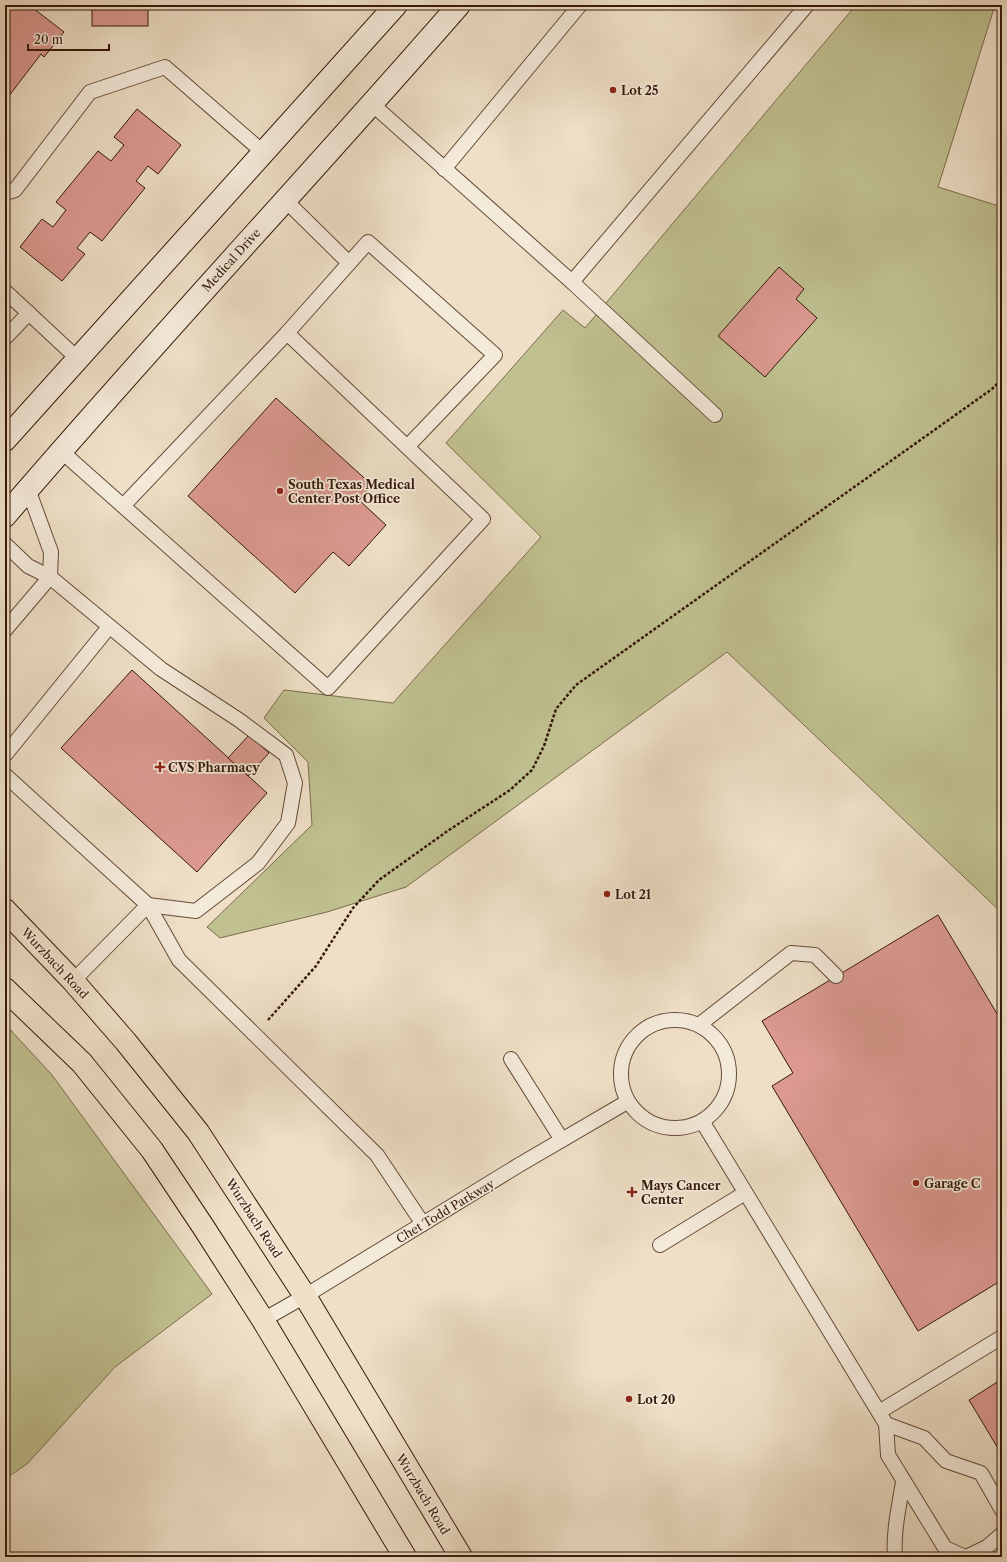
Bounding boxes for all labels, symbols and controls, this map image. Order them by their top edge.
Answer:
scale bar [28,26,109,52]
text: 20 m [34,32,63,47]
place label: Lot 25 [621,83,659,98]
marker: Lot 25 [608,85,618,95]
street label: Medical Drive [199,225,264,295]
place label: South Texas Medical Center Post Office [288,477,415,506]
marker: South Texas Medical Center Post Office [275,486,285,496]
place label: CVS Pharmacy [168,760,260,775]
marker: CVS Pharmacy [155,762,165,772]
place label: Lot 21 [615,887,652,902]
marker: Lot 21 [602,889,612,899]
street label: Wurzbach Road [18,924,92,1002]
street label: Wurzbach Road [222,1175,286,1261]
street label: Chet Todd Parkway [393,1176,497,1246]
place label: Garage C [924,1176,981,1191]
place label: Mays Cancer Center [641,1178,721,1207]
marker: Garage C [911,1178,921,1188]
marker: Mays Cancer Center [626,1186,638,1198]
place label: Lot 20 [637,1392,676,1407]
marker: Lot 20 [624,1394,634,1404]
street label: Wurzbach Road [393,1450,453,1538]

